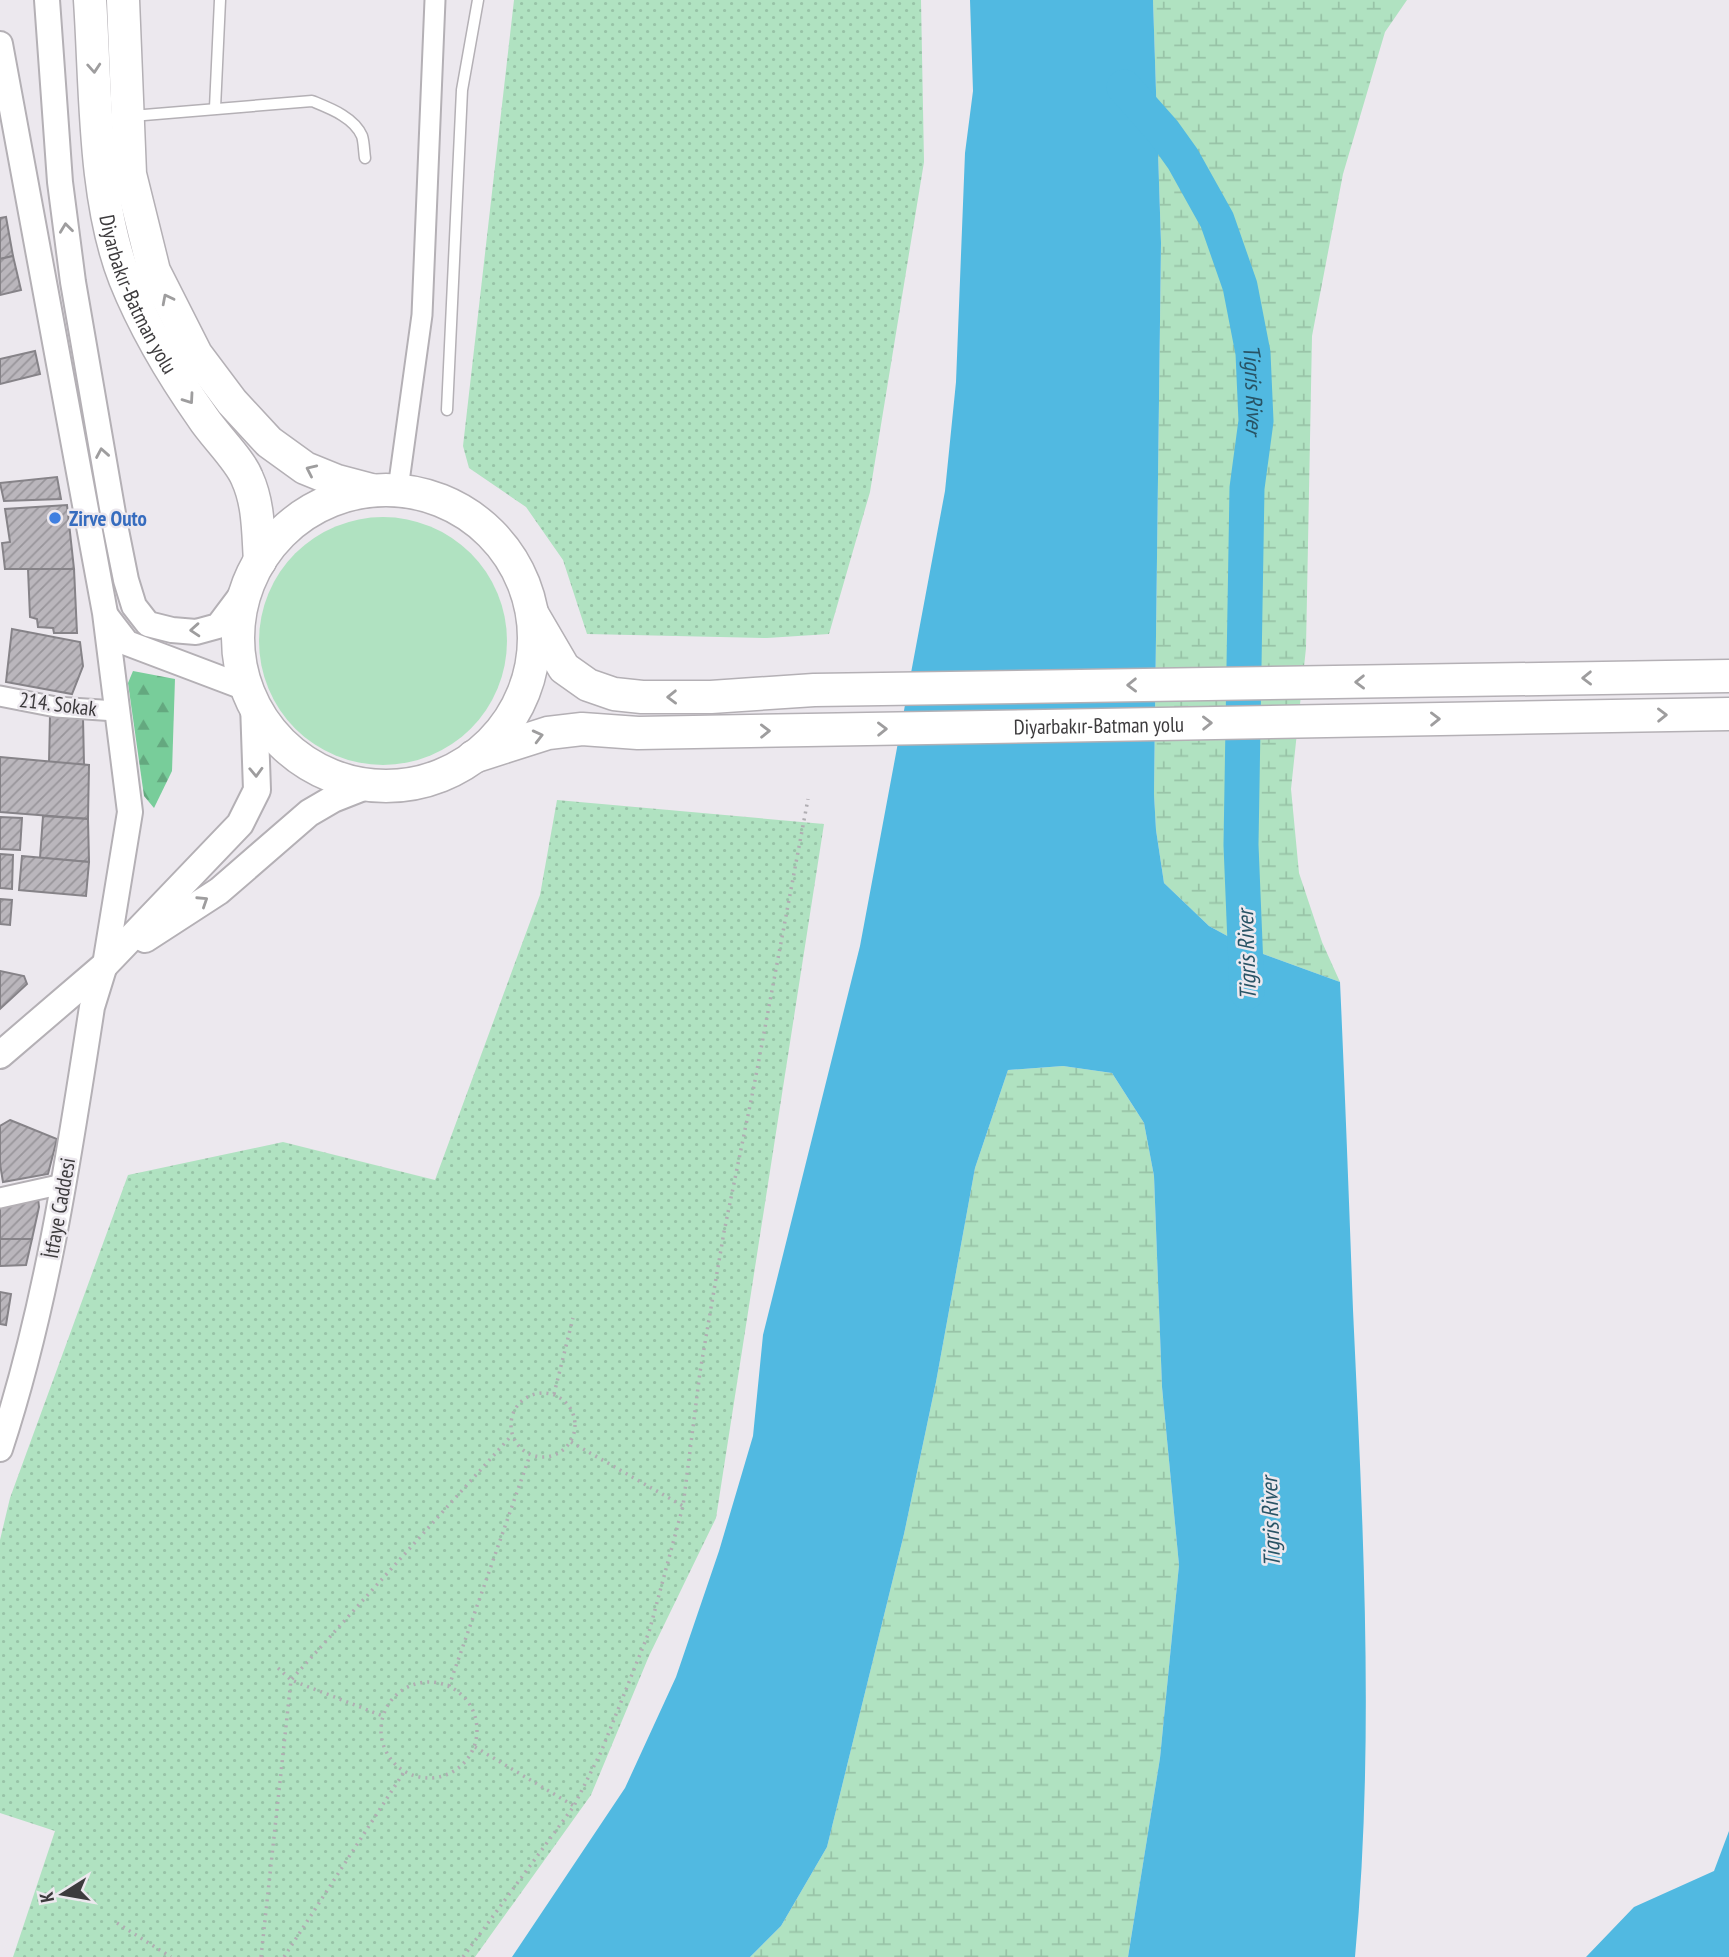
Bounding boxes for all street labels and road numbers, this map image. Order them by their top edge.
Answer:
street label: Diyarbakır-Batman yolu [94,212,184,378]
street label: 214. Sokak [18,686,98,722]
street label: Diyarbakır-Batman yolu [1013,710,1184,740]
street label: İtfaye Caddesi [37,1156,81,1260]

